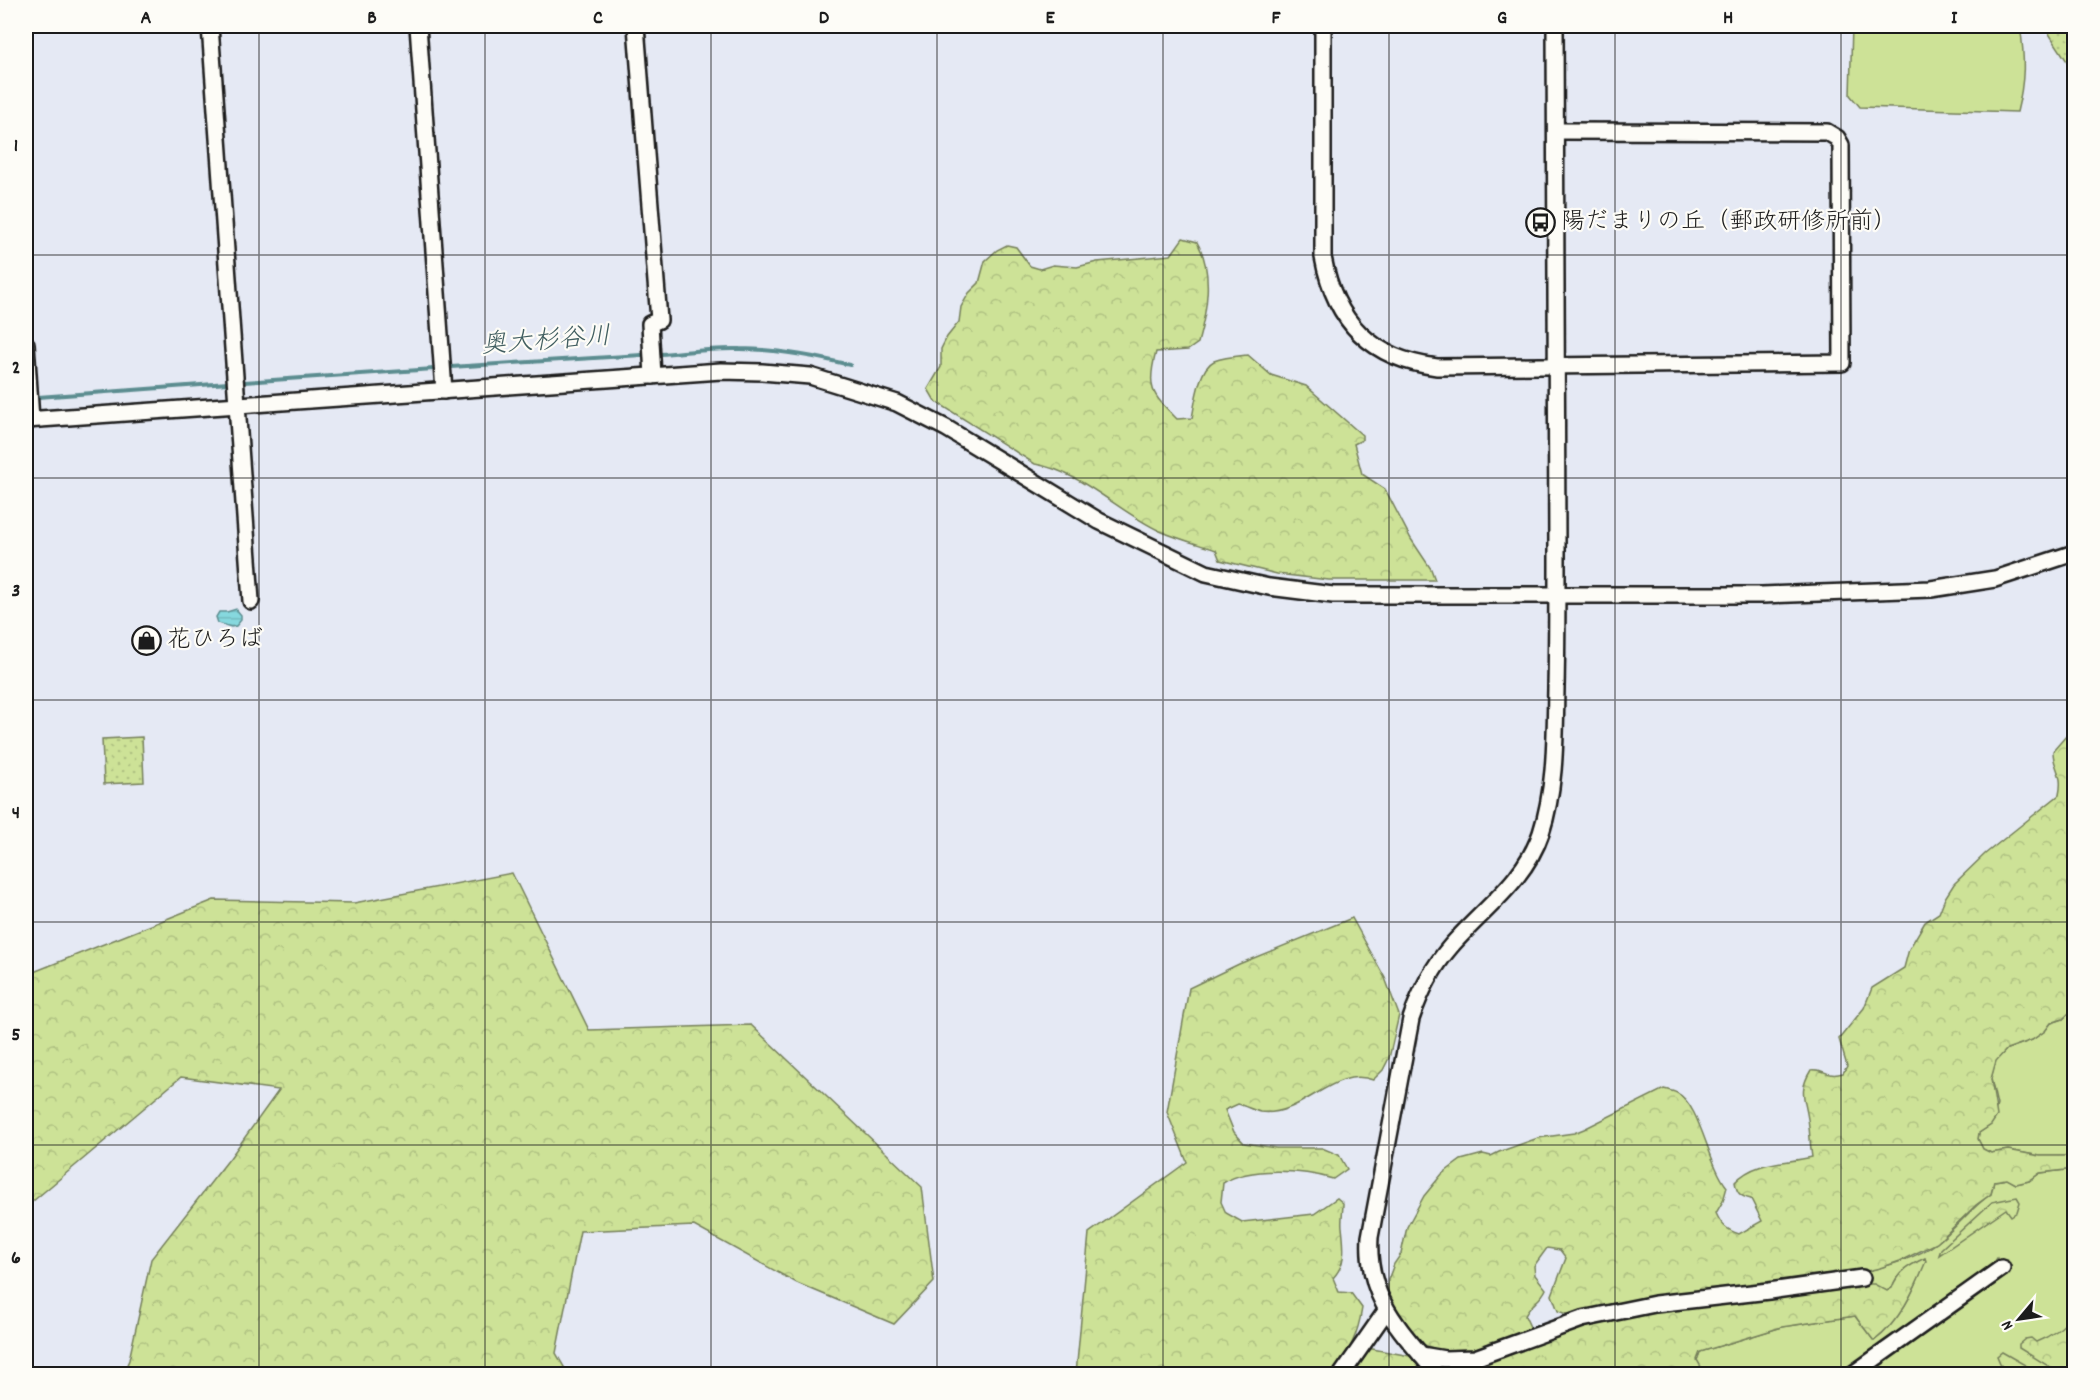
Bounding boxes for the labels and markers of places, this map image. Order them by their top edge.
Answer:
place label: 陽だまりの丘（郵政研修所前） [1561,206,1897,240]
bus stop icon: 陽だまりの丘（郵政研修所前） [1524,207,1556,239]
place label: 花ひろば [167,624,263,658]
shop icon: 花ひろば [130,625,162,657]

